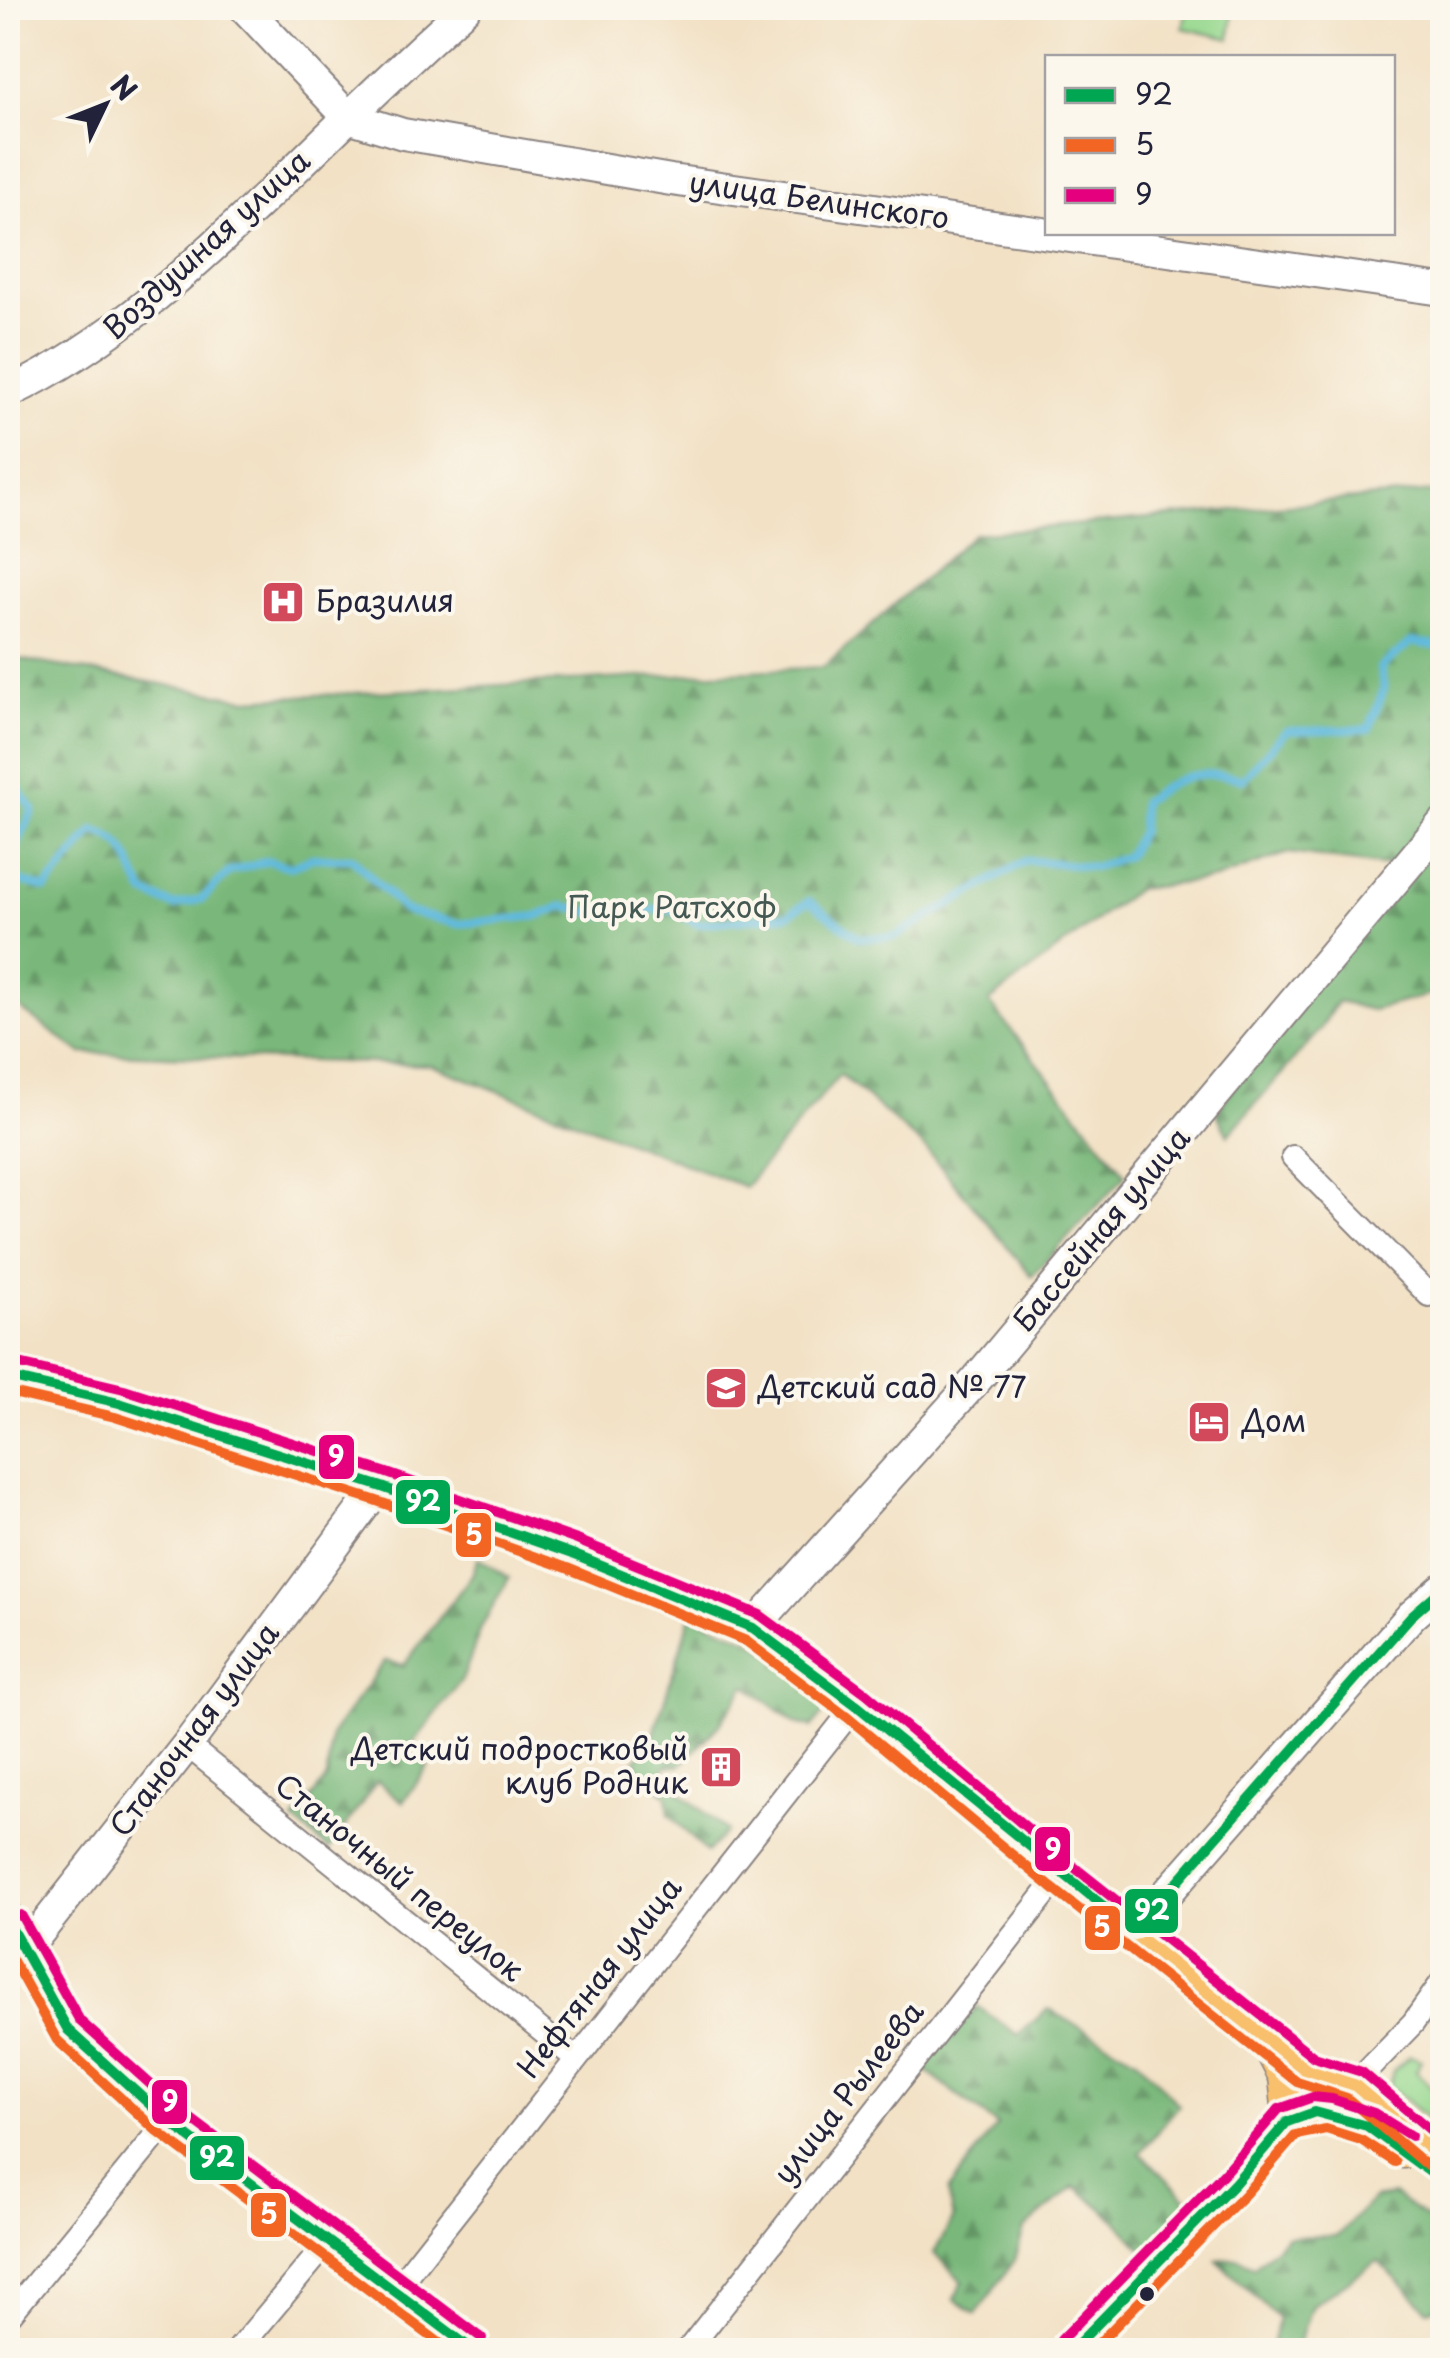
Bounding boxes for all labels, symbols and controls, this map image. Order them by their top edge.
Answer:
north arrow [55,55,155,155]
legend [1045,55,1395,235]
text: N [101,64,148,110]
text: 92 [1135,70,1173,115]
text: 5 [1135,120,1154,165]
street label: Воздушная улица [92,137,319,349]
street label: улица Белинского [686,158,952,239]
text: 9 [1135,170,1153,215]
place label: Бразилия [316,577,454,622]
hospital icon: Бразилия [260,579,306,625]
park label: Парк Ратсхоф [567,883,777,928]
street label: Бассейная улица [1001,1116,1200,1341]
place label: Детский сад № 77 [757,1363,1027,1408]
school or university icon: Детский сад № 77 [703,1365,749,1411]
place label: Дом [1241,1397,1306,1442]
hotel icon: Дом [1186,1399,1232,1445]
line badge: 9 [317,1433,356,1481]
text: 9 [328,1433,344,1476]
line badge: 92 [394,1478,452,1526]
text: 92 [405,1478,441,1521]
line badge: 5 [454,1511,493,1559]
text: 5 [465,1512,483,1555]
street label: Станочная улица [97,1612,289,1845]
place label: Детский подростковый клуб Родник [350,1725,688,1804]
building icon: Детский подростковый клуб Родник [698,1744,744,1790]
street label: Станочный переулок [267,1761,535,1991]
line badge: 9 [1033,1825,1072,1873]
text: 9 [1045,1826,1061,1869]
street label: Нефтяная улица [505,1866,691,2087]
line badge: 92 [1123,1887,1180,1935]
text: 92 [1134,1887,1170,1930]
line badge: 5 [1083,1904,1122,1952]
text: 5 [1093,1904,1111,1947]
street label: улица Рылеева [761,1990,933,2193]
line badge: 9 [150,2078,189,2126]
text: 9 [162,2078,178,2121]
line badge: 92 [188,2134,246,2182]
text: 92 [199,2134,235,2177]
line badge: 5 [249,2191,288,2239]
text: 5 [260,2191,278,2234]
unlabelled marker [1137,2284,1157,2304]

